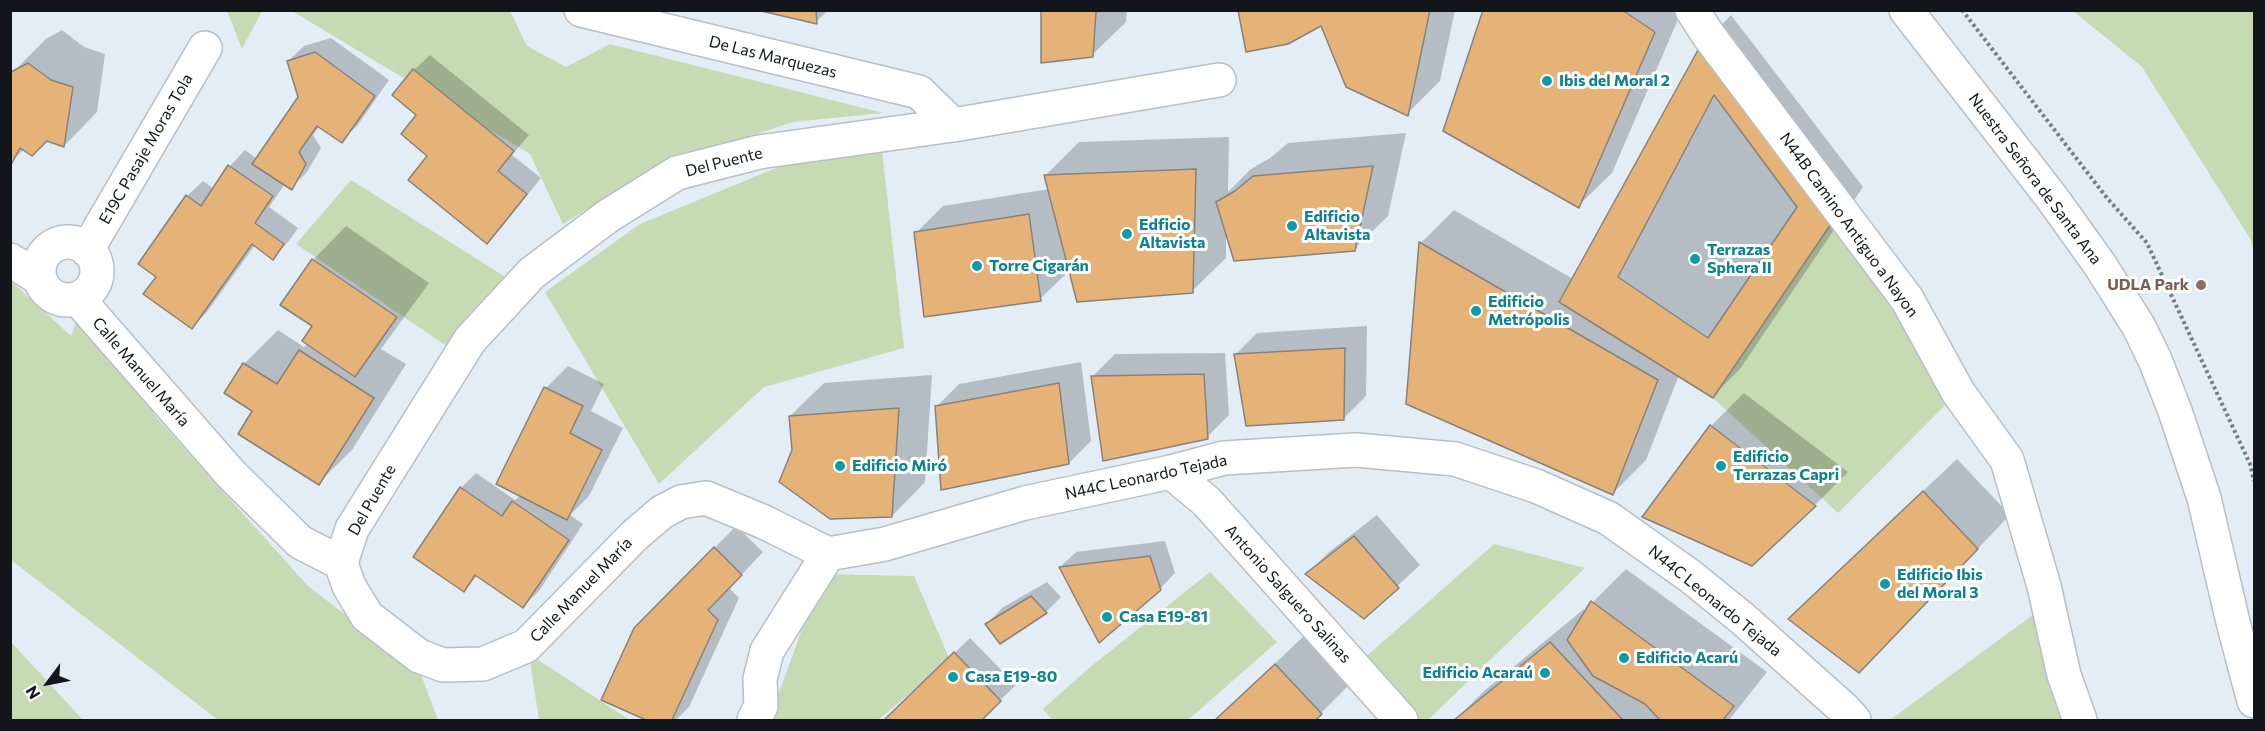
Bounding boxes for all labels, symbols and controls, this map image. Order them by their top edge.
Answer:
street label: De Las Marquezas [707,32,839,82]
street label: E19C Pasaje Moras Tola [95,70,197,228]
place label: Ibis del Moral 2 [1559,71,1670,91]
marker: Ibis del Moral 2 [1540,74,1554,88]
street label: Nuestra Señora de Santa Ana [1964,90,2106,268]
street label: N44B Camino Antiguo a Nayon [1776,129,1922,321]
street label: Del Puente [683,143,765,181]
place label: Edificio Altavista [1304,207,1371,245]
place label: Edficio Altavista [1139,215,1206,253]
marker: Edificio Altavista [1285,219,1299,233]
marker: Edficio Altavista [1120,227,1134,241]
place label: Terrazas Sphera II [1707,240,1772,278]
marker: Terrazas Sphera II [1688,252,1702,266]
place label: Torre Cigarán [989,256,1089,276]
marker: Torre Cigarán [970,259,984,273]
place label: UDLA Park [2107,275,2189,295]
marker: UDLA Park [2194,278,2208,292]
place label: Edificio Metrópolis [1488,292,1570,330]
marker: Edificio Metrópolis [1469,304,1483,318]
street label: Calle Manuel María [88,313,194,431]
place label: Edificio Terrazas Capri [1733,447,1839,485]
street label: N44C Leonardo Tejada [1063,450,1229,504]
place label: Edificio Miró [852,456,947,476]
marker: Edificio Miró [833,459,847,473]
marker: Edificio Terrazas Capri [1714,459,1728,473]
street label: Del Puente [344,461,400,539]
street label: Antonio Salguero Salinas [1221,521,1355,667]
street label: Calle Manuel María [526,533,636,647]
street label: N44C Leonardo Tejada [1645,541,1785,661]
place label: Edificio Ibis del Moral 3 [1897,565,1983,603]
marker: Edificio Ibis del Moral 3 [1878,577,1892,591]
place label: Casa E19-81 [1119,607,1208,627]
marker: Casa E19-81 [1100,610,1114,624]
place label: Edificio Acarú [1636,648,1738,668]
marker: Edificio Acarú [1617,651,1631,665]
north arrow [18,653,78,713]
place label: Edificio Acaraú [1423,663,1533,683]
marker: Edificio Acaraú [1538,666,1552,680]
place label: Casa E19-80 [965,667,1057,687]
marker: Casa E19-80 [946,670,960,684]
text: N [21,683,44,703]

